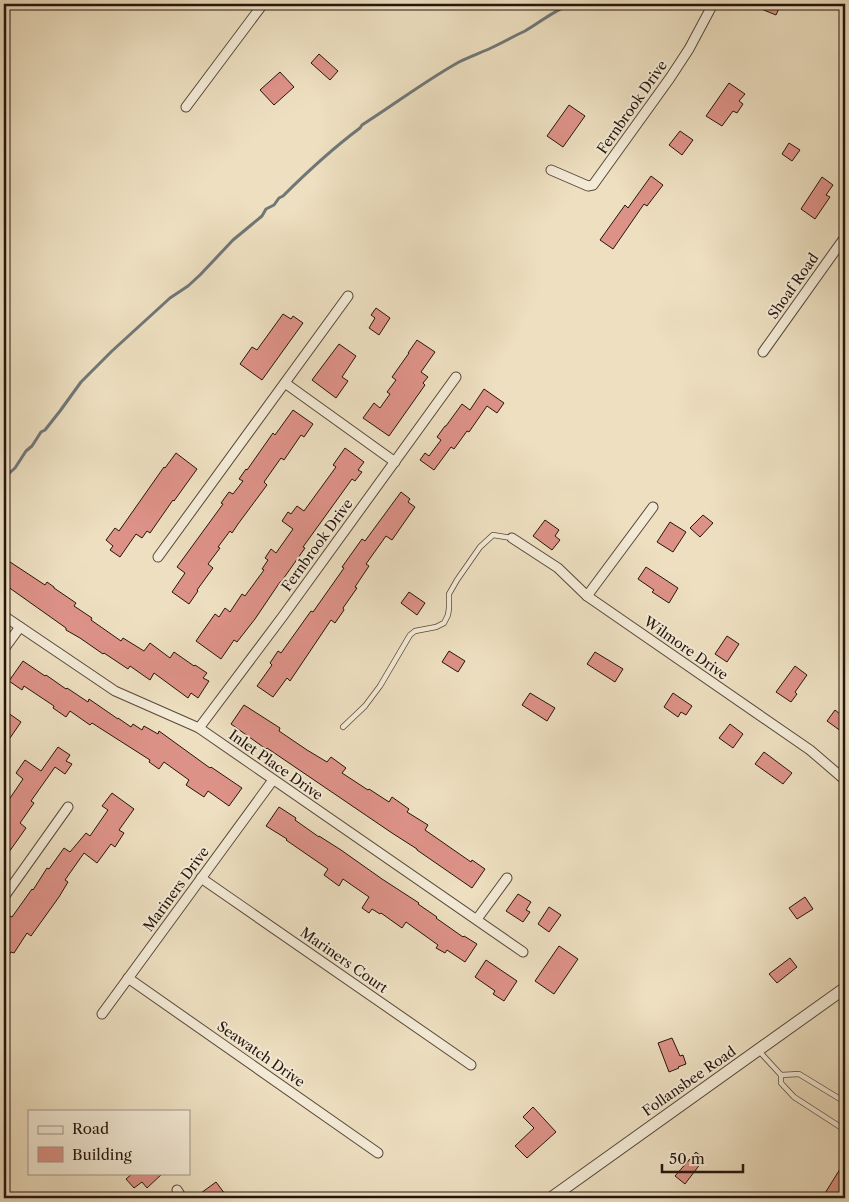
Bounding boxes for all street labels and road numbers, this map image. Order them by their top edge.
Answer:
street label: Fernbrook Drive [593,57,671,157]
street label: Shoaf Road [764,249,823,322]
street label: Fernbrook Drive [277,495,357,595]
street label: Wilmore Drive [639,612,732,684]
street label: Inlet Place Drive [225,726,327,804]
street label: Mariners Drive [139,843,213,935]
street label: Mariners Court [297,923,391,997]
street label: Seawatch Drive [214,1017,308,1091]
street label: Follansbee Road [639,1042,740,1120]

